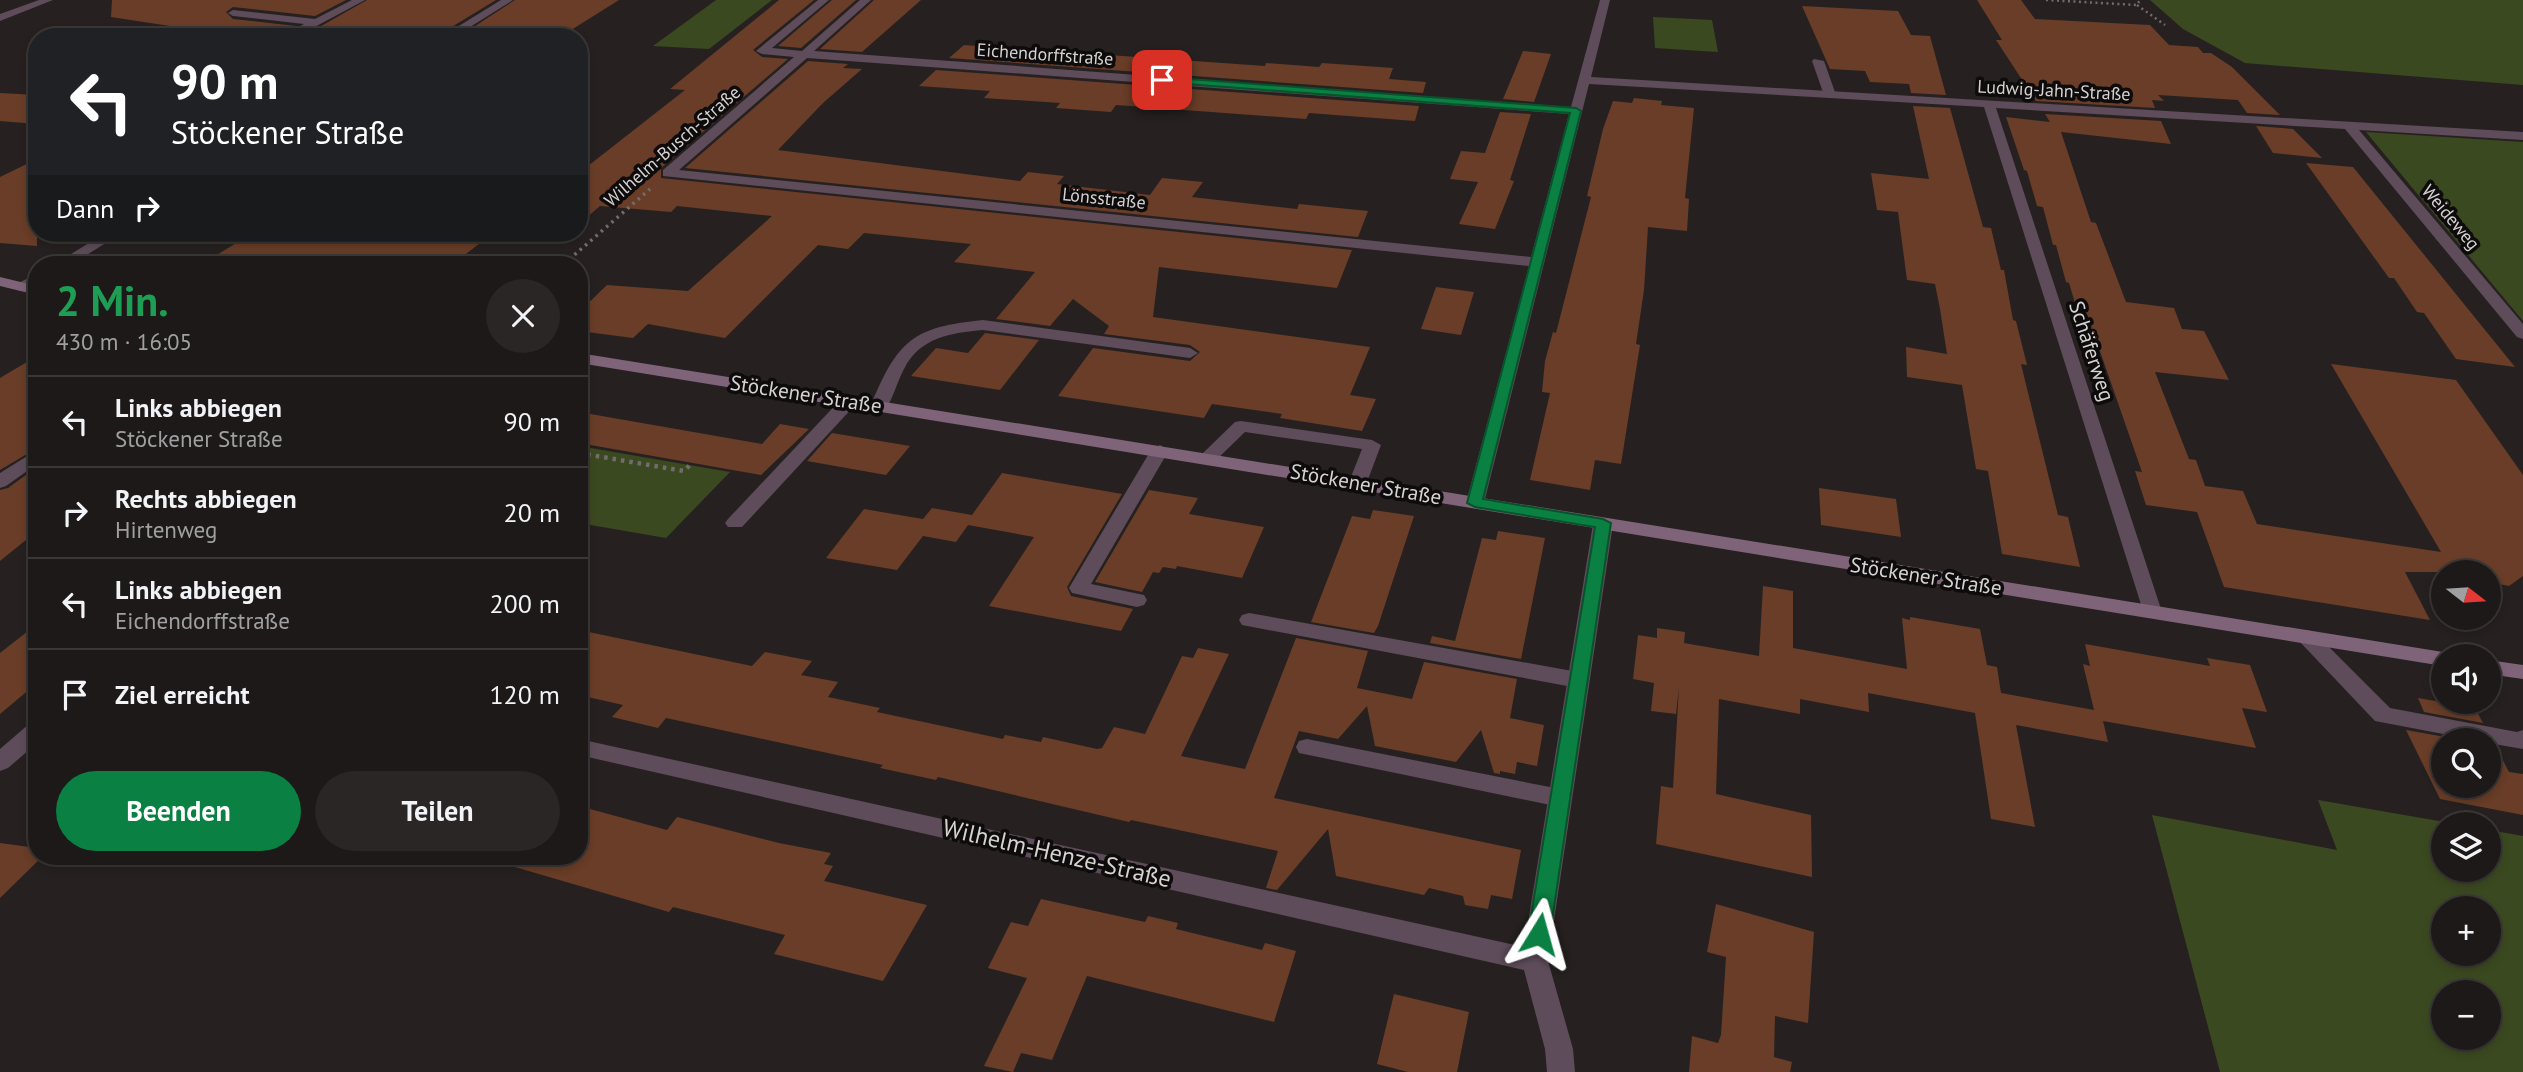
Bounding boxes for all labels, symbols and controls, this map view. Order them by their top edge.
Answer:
street label: Eichendorffstraße [976,38,1114,70]
text: 90 m [171,49,278,113]
pin [1132,50,1192,110]
icon: left [56,56,147,147]
icon: arrive [1143,61,1181,99]
street label: Ludwig-Jahn-Straße [1977,75,2131,105]
street label: Wilhelm-Busch-Straße [599,81,745,211]
text: Stöckener Straße [171,111,404,153]
street label: Weideweg [2417,180,2485,254]
street label: Lönsstraße [1061,182,1147,214]
icon: right [128,189,166,227]
text: Dann [56,192,114,225]
text: 2 Min. [56,273,169,328]
button: close [486,279,560,353]
street label: Schäferweg [2063,298,2121,404]
text: 430 m · 16:05 [56,327,192,356]
street label: Stöckener Straße [728,369,884,419]
text: Links abbiegen [115,391,282,424]
icon: left [56,403,94,441]
text: 90 m [504,405,560,438]
text: Stöckener Straße [115,424,283,453]
street label: Stöckener Straße [1288,457,1444,511]
text: Rechts abbiegen [115,482,297,515]
icon: right [56,494,94,532]
text: 20 m [504,496,560,529]
text: Hirtenweg [115,515,217,544]
street label: Stöckener Straße [1848,551,2004,601]
north arrow [2431,560,2501,630]
map controls [2431,560,2501,1050]
text: Links abbiegen [115,573,282,606]
icon: left [56,585,94,623]
text: 200 m [489,587,560,620]
text: Eichendorffstraße [115,606,290,635]
button: sound [2431,644,2501,714]
icon: arrive [56,676,94,714]
text: Ziel erreicht [115,678,250,711]
text: 120 m [489,678,560,711]
button: search [2431,728,2501,798]
button: Beenden [56,771,301,851]
button: Teilen [315,771,560,851]
street label: Wilhelm-Henze-Straße [940,812,1174,894]
button: layers [2431,812,2501,882]
button: + [2431,896,2501,966]
position arrow [1502,897,1576,971]
button: − [2431,980,2501,1050]

